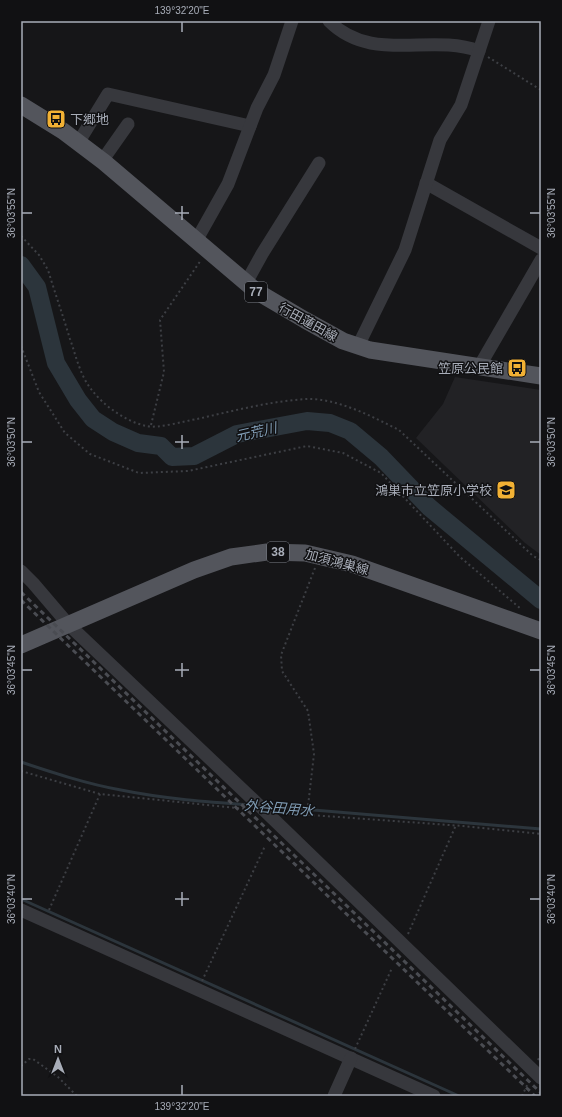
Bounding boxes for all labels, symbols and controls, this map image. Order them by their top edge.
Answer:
text: 139°32'20"E [154,5,210,16]
bus stop icon: 下郷地 [45,108,67,130]
place label: 下郷地 [70,112,109,127]
text: 36°03'55"N [6,188,17,238]
text: 36°03'55"N [546,188,557,238]
road number: 77 [245,282,267,302]
street label: 行田蓮田線 [276,300,340,344]
bus stop icon: 笠原公民館 [506,357,528,379]
place label: 笠原公民館 [438,361,503,376]
text: 36°03'50"N [6,417,17,467]
text: 36°03'50"N [546,417,557,467]
water label: 元荒川 [234,419,280,445]
school or university icon: 鴻巣市立笠原小学校 [495,479,517,501]
place label: 鴻巣市立笠原小学校 [375,483,492,498]
road number: 38 [267,542,289,562]
street label: 加須鴻巣線 [304,546,370,578]
text: 36°03'45"N [6,645,17,695]
text: 36°03'45"N [546,645,557,695]
water label: 外谷田用水 [243,797,317,819]
text: 36°03'40"N [6,874,17,924]
text: 36°03'40"N [546,874,557,924]
north arrow [38,1039,78,1079]
text: N [54,1043,62,1055]
text: 139°32'20"E [154,1101,210,1112]

